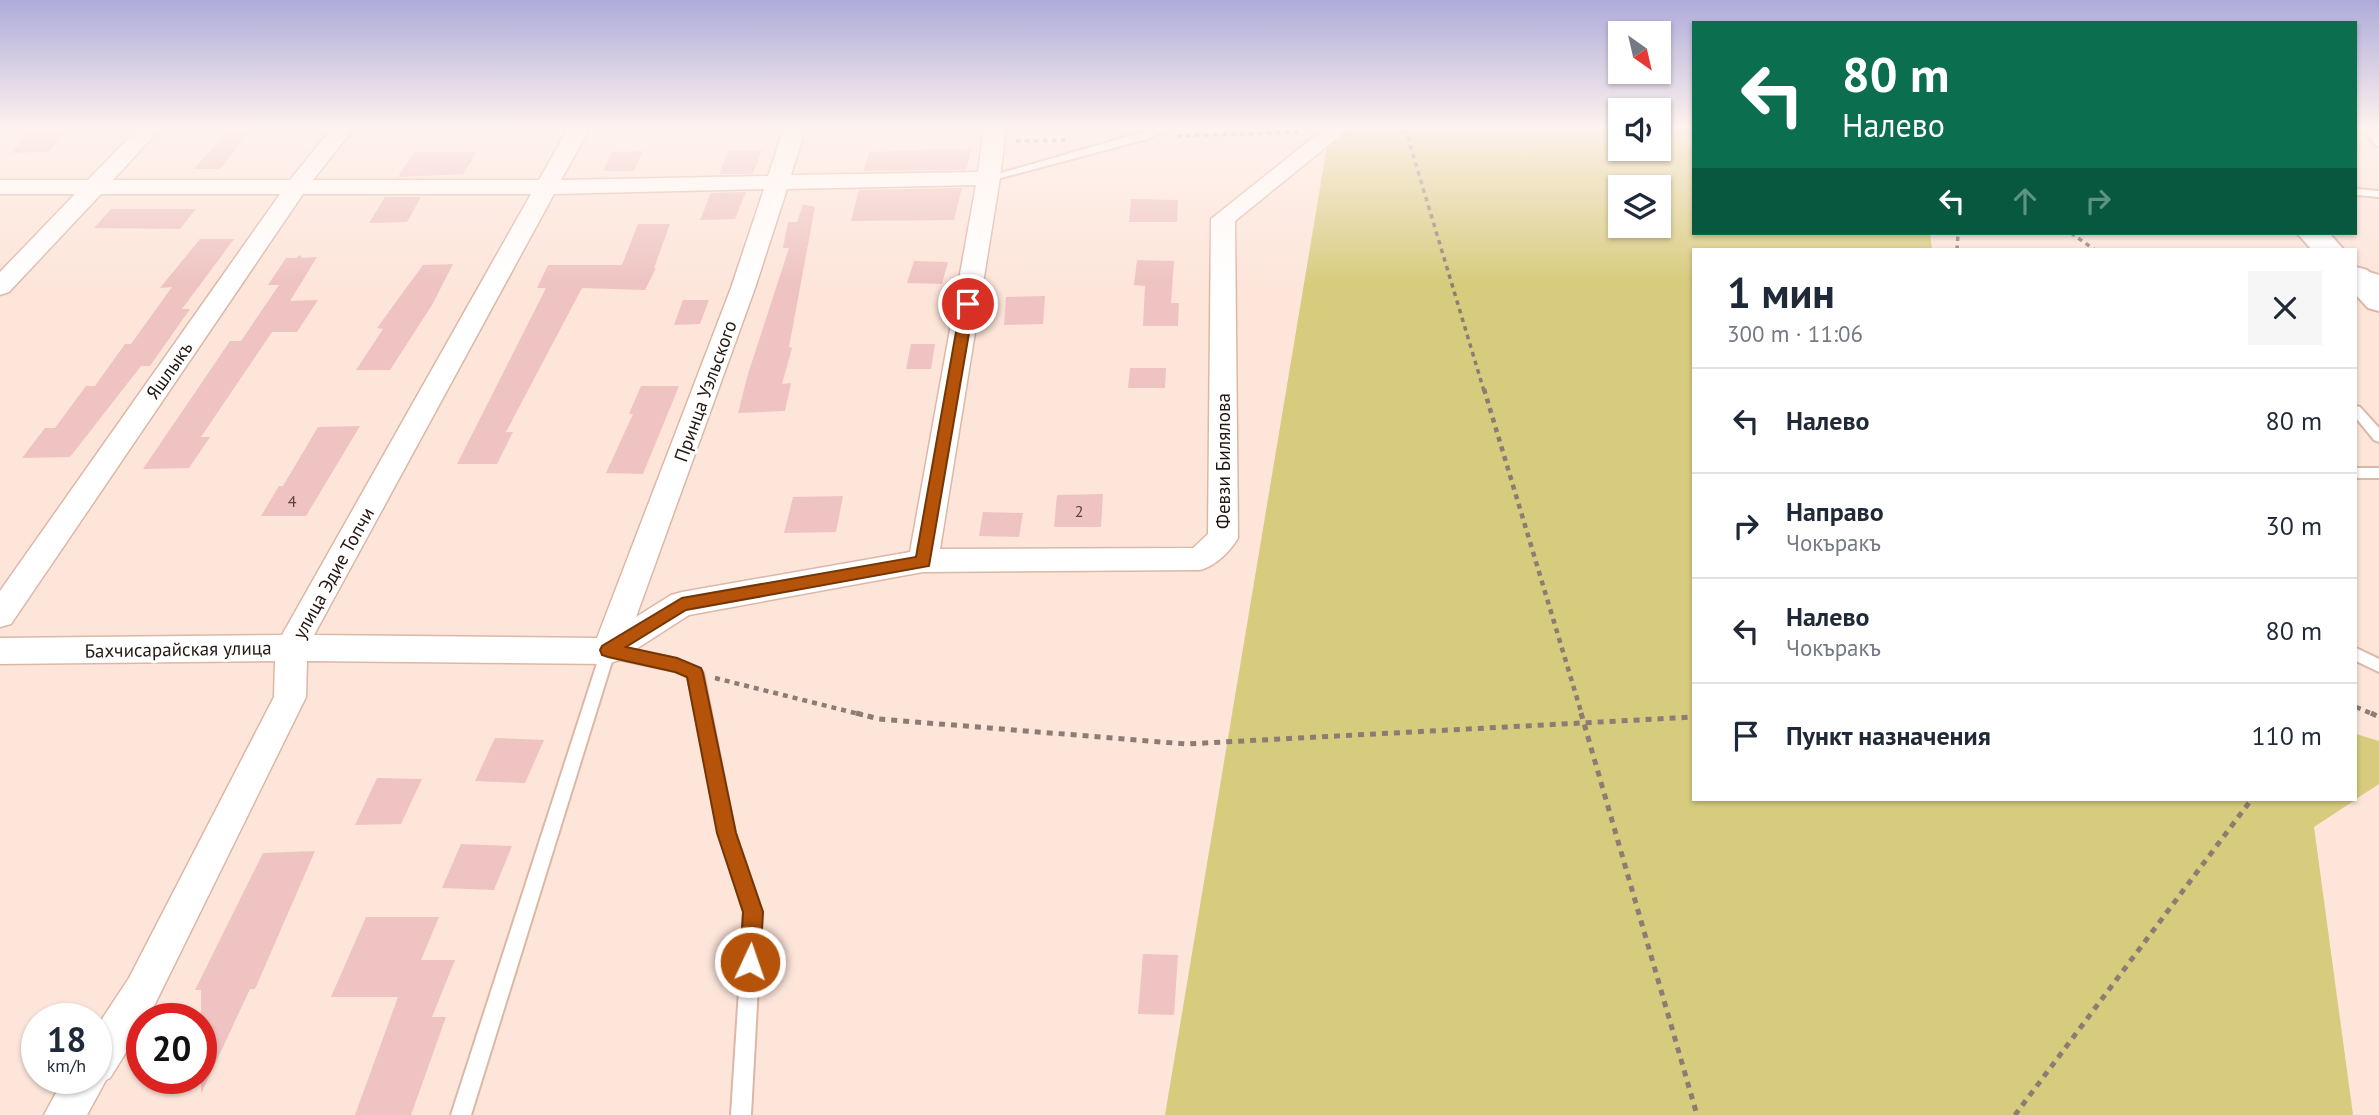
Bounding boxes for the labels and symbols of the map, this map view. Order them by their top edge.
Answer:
north arrow [1608,21,1671,84]
pin [938,274,998,334]
street label: Принца Уэльского [668,317,742,465]
street label: Яшлыкъ [140,336,198,404]
street label: Февзи Билялова [1211,393,1235,529]
house number: 4 [288,491,297,511]
house number: 2 [1075,501,1083,521]
street label: улица Эдие Топчи [287,503,379,643]
street label: Бахчисарайская улица [84,635,272,663]
position arrow [713,925,787,999]
speed limit sign: 20 [126,1003,217,1094]

